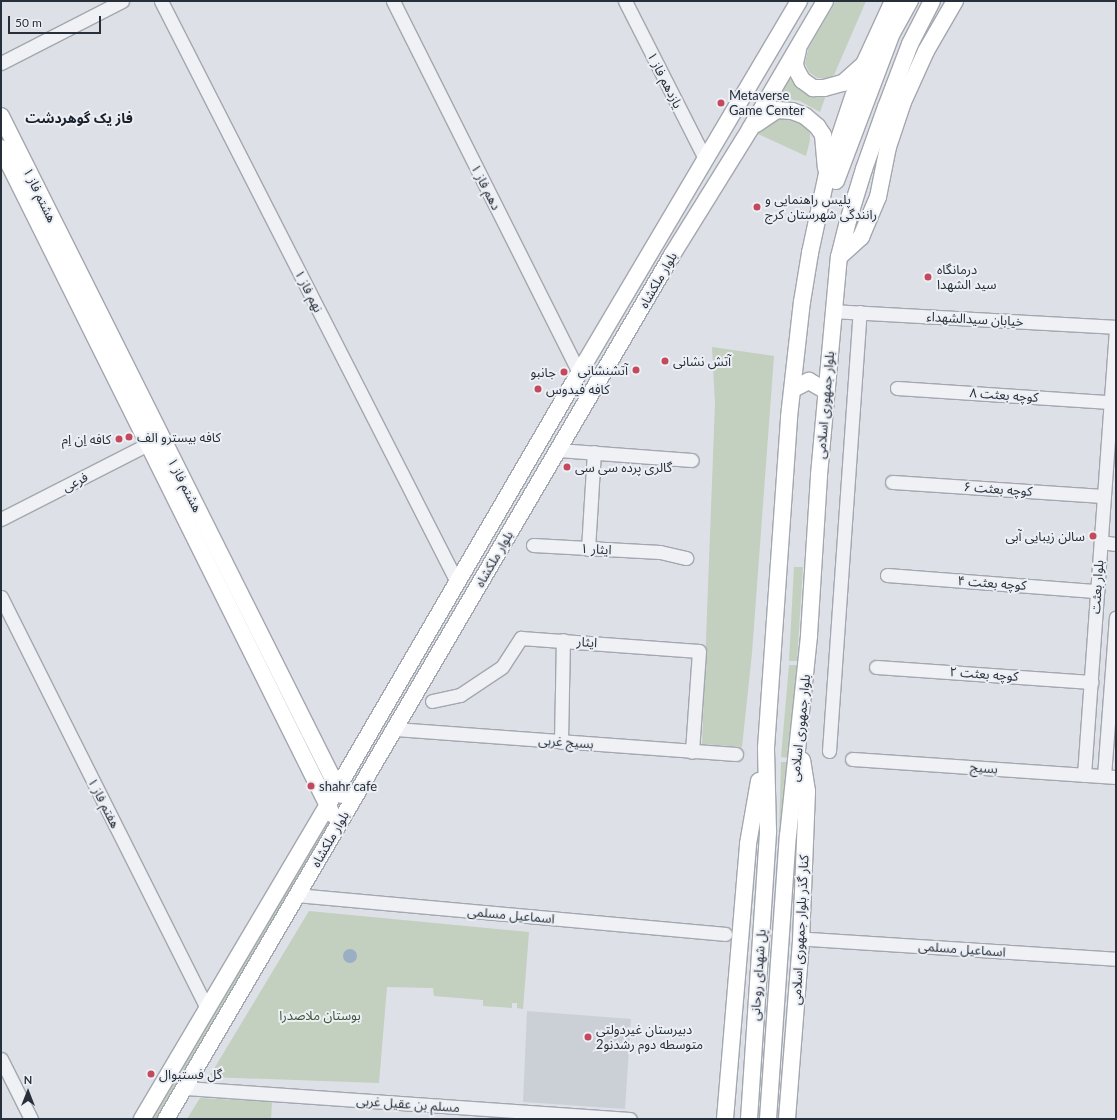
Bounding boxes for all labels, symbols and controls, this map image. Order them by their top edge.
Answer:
scale bar [10,8,103,34]
text: 50 m [15,15,42,30]
street label: یازدهم فاز ۱ [644,49,686,111]
place label: Metaverse Game Center [729,88,805,119]
marker: Metaverse Game Center [716,98,726,108]
district label: فاز یک گوهردشت [25,110,133,126]
street label: دهم فاز ۱ [468,161,504,213]
street label: هشتم فاز ۱ [20,165,60,225]
place label: پلیس راهنمایی و رانندگی شهرستان کرج [765,192,877,223]
marker: پلیس راهنمایی و رانندگی شهرستان کرج [752,202,762,212]
street label: بلوار ملکشاه [636,249,680,311]
place label: درمانگاه سید الشهدا [937,262,996,293]
street label: نهم فاز ۱ [292,267,326,315]
marker: درمانگاه سید الشهدا [922,271,934,283]
street label: خیابان سیدالشهداء [926,309,1024,329]
street label: بلوار جمهوری اسلامی [813,350,837,460]
place label: آتش نشانی [673,353,731,369]
marker: آتش نشانی [660,356,670,366]
place label: آتشنشانی [578,362,628,378]
place label: جانبو [530,364,556,380]
marker: آتشنشانی [631,365,641,375]
marker: جانبو [559,367,569,377]
place label: كافه فيدوس [546,381,610,397]
marker: كافه فيدوس [533,384,543,394]
street label: کوچه بعثت ۸ [969,385,1039,405]
place label: کافه بیسترو الف [137,429,221,445]
place label: کافه اِن اِم [62,431,111,447]
marker: کافه بیسترو الف [124,432,134,442]
marker: کافه اِن اِم [114,434,124,444]
street label: هشتم فاز ۱ [165,455,205,515]
place label: گالری پرده سی سی [575,459,672,475]
marker: گالری پرده سی سی [562,462,572,472]
street label: فرعی [60,469,90,495]
street label: کوچه بعثت ۶ [963,479,1033,499]
street label: بلوار ملکشاه [472,528,516,590]
place label: سالن زیبایی آبی [1005,528,1085,544]
marker: سالن زیبایی آبی [1088,531,1098,541]
street label: ایثار ۱ [580,540,612,558]
street label: بلوار بعثت [1087,559,1107,615]
street label: کوچه بعثت ۴ [957,573,1027,593]
street label: ایثار [576,634,598,650]
street label: کوچه بعثت ۲ [949,664,1019,684]
street label: بلوار جمهوری اسلامی [787,673,813,783]
street label: بسیج غربی [538,732,594,752]
street label: بسیج [970,759,998,777]
street label: هفتم فاز ۱ [85,775,123,831]
place label: shahr cafe [319,778,377,794]
marker: shahr cafe [306,781,316,791]
street label: بلوار ملکشاه [308,808,352,870]
street label: کنار گذر بلوار جمهوری اسلامی [788,855,812,1005]
street label: اسماعیل مسلمی [467,903,555,927]
street label: پل شهدای روحانی [747,929,769,1021]
street label: اسماعیل مسلمی [918,938,1006,960]
park label: بوستان ملاصدرا [279,1007,361,1023]
place label: دبیرستان غیردولتی متوسطه دوم رشدنو2 [596,1022,703,1053]
marker: دبیرستان غیردولتی متوسطه دوم رشدنو2 [583,1032,593,1042]
place label: گل فستیوال [159,1066,222,1082]
marker: گل فستیوال [146,1069,156,1079]
north arrow [8,1072,48,1112]
text: N [24,1073,32,1086]
street label: مسلم بن عقیل غربی [356,1093,460,1115]

